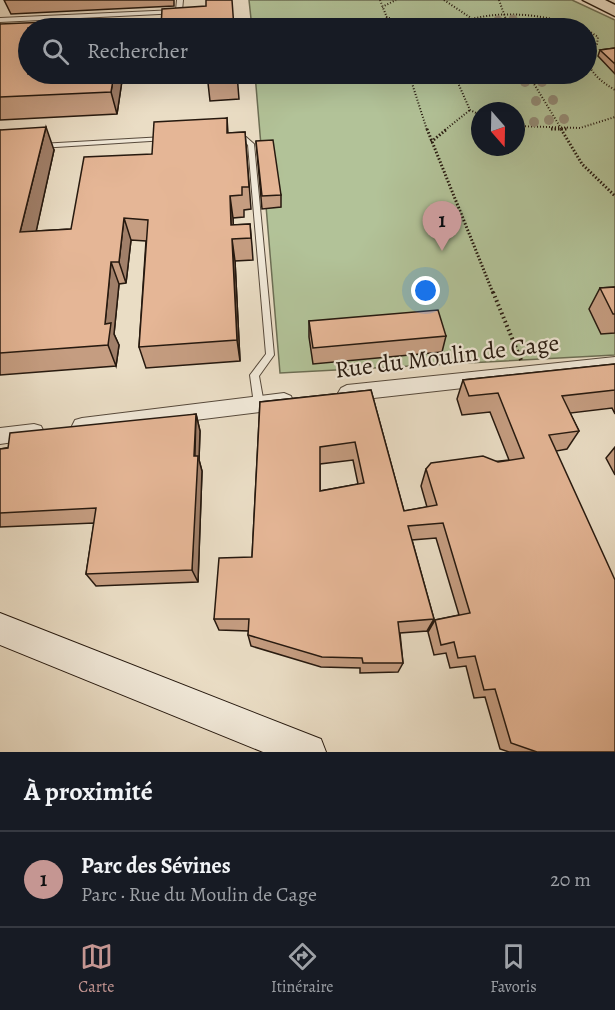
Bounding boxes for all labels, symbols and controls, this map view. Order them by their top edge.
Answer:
search box [18,18,597,84]
icon: search [39,35,72,68]
text: Rechercher [87,36,188,66]
north arrow [471,102,525,156]
pin: 1 [422,202,462,251]
your location [411,276,440,305]
street label: Rue du Moulin de Cage [333,326,561,386]
text: À proximité [24,774,153,809]
text: Parc des Sévines [81,851,231,881]
text: 1 [40,866,47,893]
text: 20 m [550,866,591,893]
text: Parc · Rue du Moulin de Cage [81,881,317,908]
tab: Carte [78,940,114,998]
tab: Itinéraire [271,940,334,998]
tab: Favoris [490,940,537,998]

